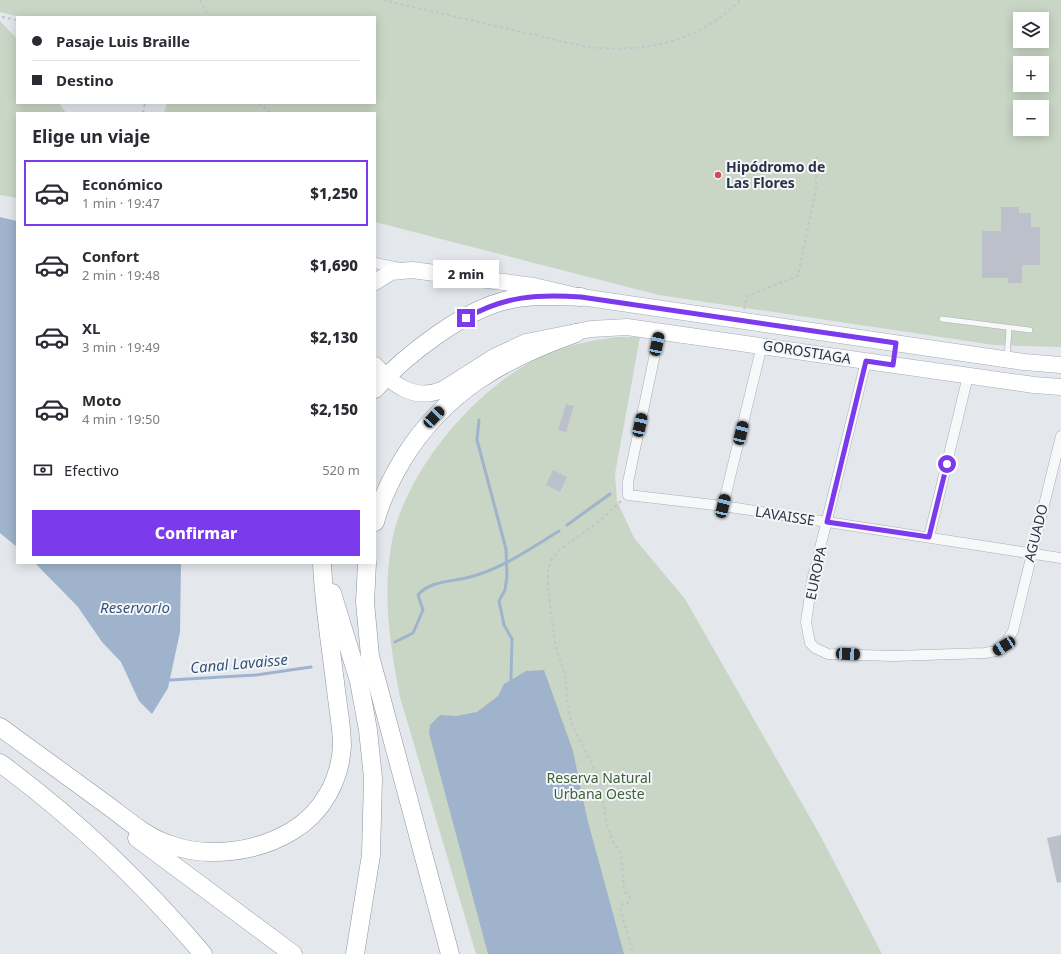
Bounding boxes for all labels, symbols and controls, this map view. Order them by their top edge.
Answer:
map controls [1013,12,1049,136]
button: layers [1013,12,1049,48]
text: Pasaje Luis Braille [56,31,190,51]
button: + [1013,56,1049,92]
text: Destino [56,70,114,90]
button: − [1013,100,1049,136]
text: Elige un viaje [32,124,150,148]
place label: Hipódromo de Las Flores [726,157,825,192]
marker: Hipódromo de Las Flores [713,170,723,180]
text: Económico [82,174,163,194]
icon: car [34,175,70,211]
text: $1,250 [310,183,358,203]
text: 1 min · 19:47 [82,194,160,212]
text: Confort [82,246,139,266]
icon: car [34,247,70,283]
text: $1,690 [310,255,358,275]
callout: 2 min [433,260,499,288]
text: 2 min [448,265,484,283]
text: 2 min · 19:48 [82,266,160,284]
route end [457,309,475,327]
text: XL [82,318,100,338]
icon: car [34,319,70,355]
text: $2,130 [310,327,358,347]
car [649,331,665,357]
street label: GOROSTIAGA [762,335,852,368]
text: 3 min · 19:49 [82,338,160,356]
text: Moto [82,390,121,410]
icon: car [34,391,70,427]
text: $2,150 [310,399,358,419]
car [421,404,447,430]
text: 4 min · 19:50 [82,410,160,428]
car [632,412,648,438]
car [732,420,750,446]
route start [938,455,956,473]
icon: cash [32,459,54,481]
text: Efectivo [64,460,119,480]
text: 520 m [322,461,360,479]
car [714,493,732,519]
street label: LAVAISSE [754,501,816,530]
street label: AGUADO [1019,502,1052,564]
button: Confirmar [32,510,360,556]
street label: EUROPA [801,544,830,601]
water label: Reservorio [100,597,170,617]
car [991,634,1017,658]
car [836,647,860,661]
water label: Canal Lavaisse [189,649,289,677]
park label: Reserva Natural Urbana Oeste [547,768,651,803]

